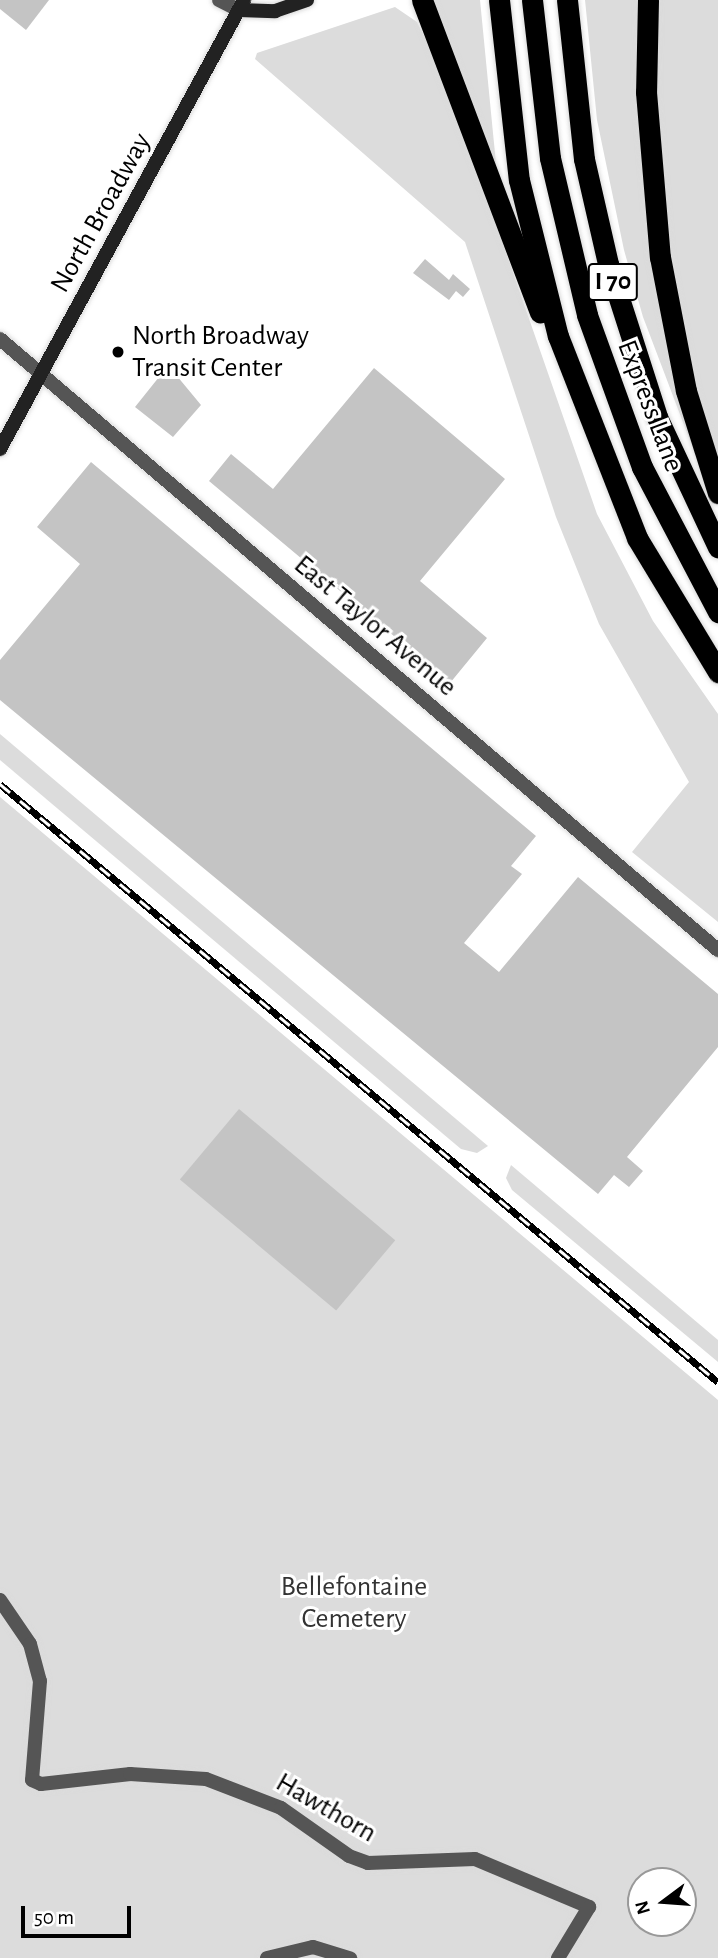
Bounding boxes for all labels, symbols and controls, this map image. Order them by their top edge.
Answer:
street label: North Broadway [43,127,159,299]
road number: I 70 [587,260,639,304]
place label: North Broadway Transit Center [132,319,309,385]
street label: Express Lane [609,335,691,477]
marker: North Broadway Transit Center [110,344,126,360]
street label: East Taylor Avenue [287,548,463,704]
park label: Bellefontaine Cemetery [281,1570,427,1636]
street label: Hawthorn [270,1766,382,1850]
north arrow [627,1867,697,1937]
scale bar [24,1892,135,1936]
text: N [632,1898,654,1916]
text: 50 m [34,1907,74,1928]

